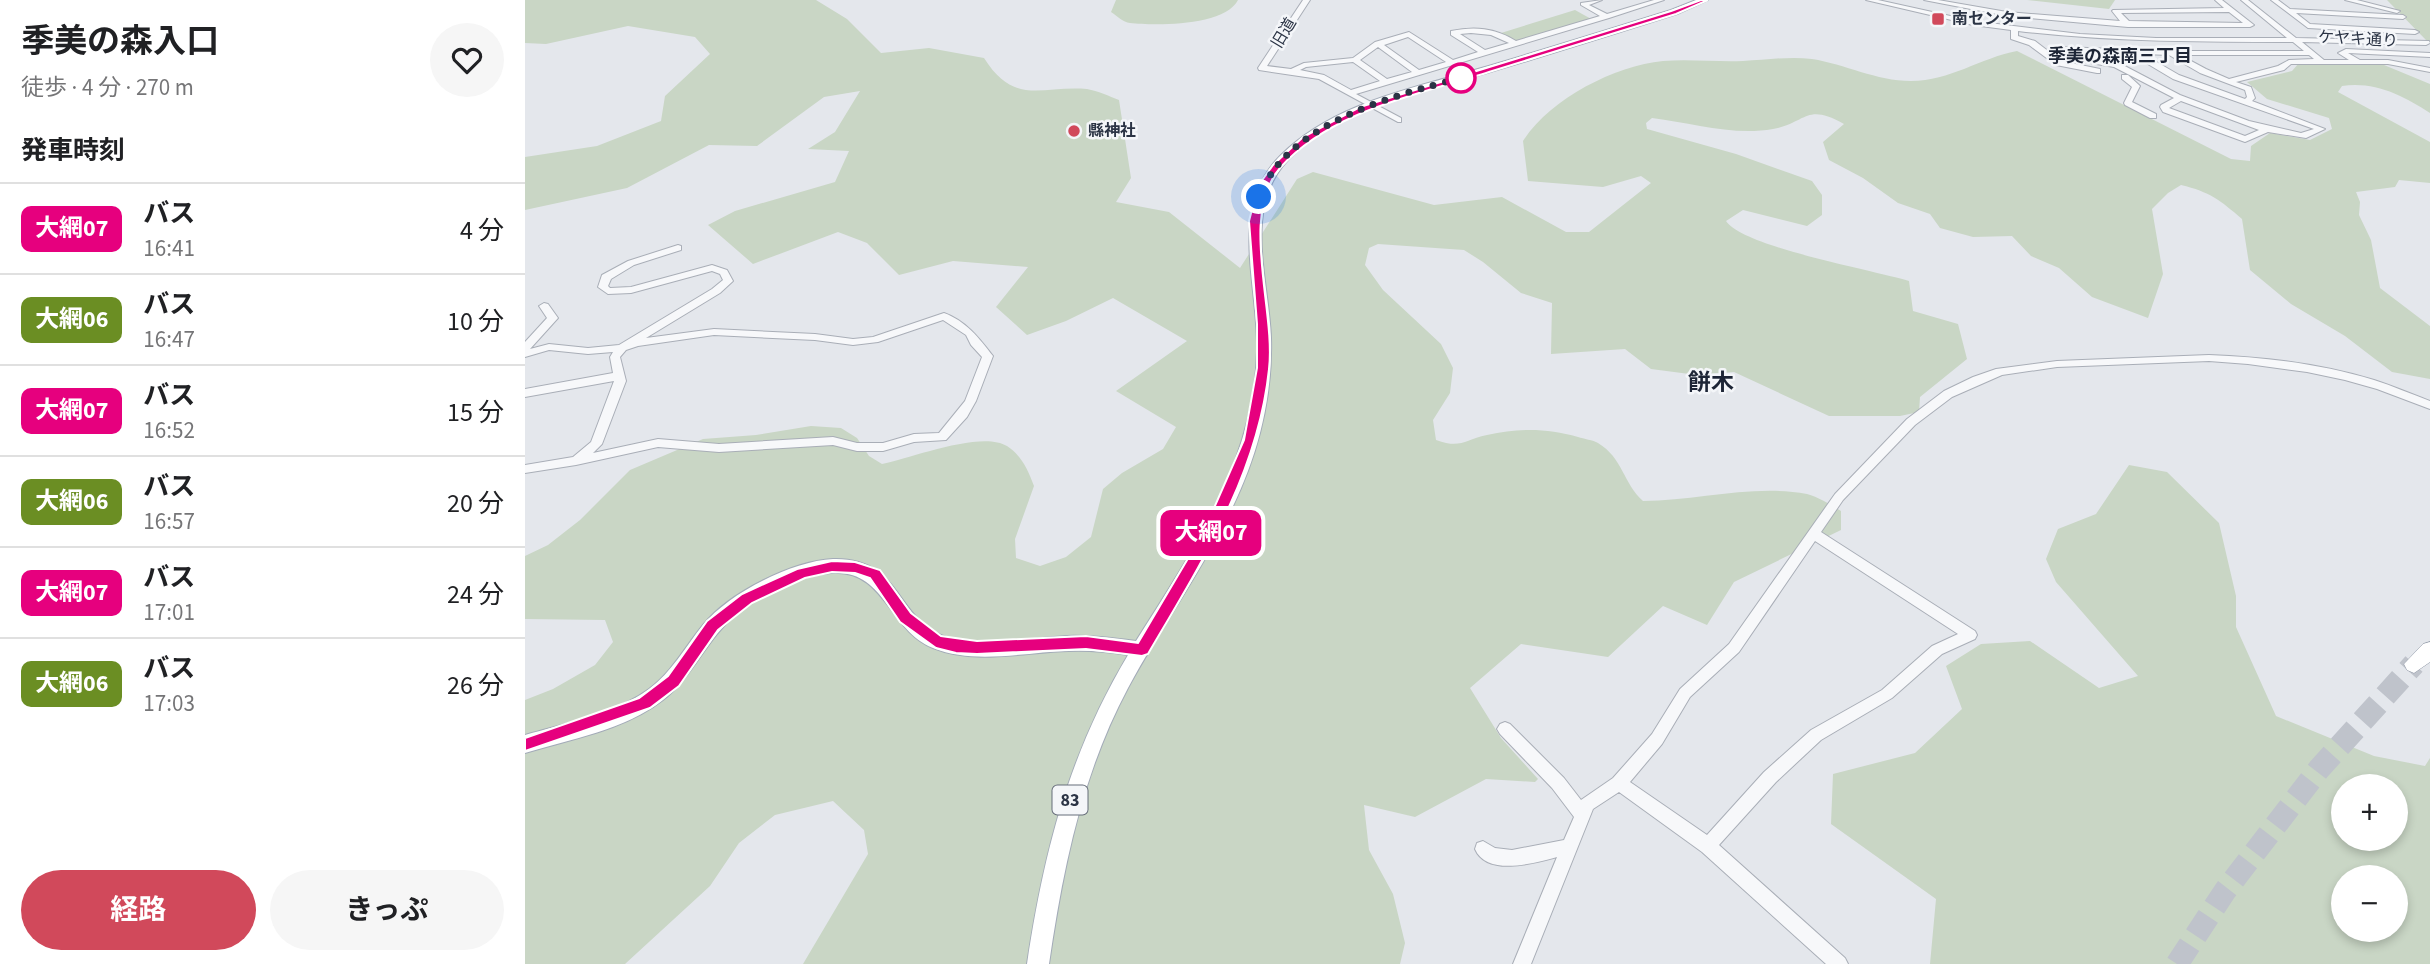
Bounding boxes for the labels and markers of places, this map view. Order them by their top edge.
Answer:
place label: 南センター [1952,8,2032,30]
marker: 南センター [1930,11,1946,27]
unlabelled marker [1446,63,1476,93]
place label: 縣神社 [1088,120,1136,142]
marker: 縣神社 [1066,123,1082,139]

